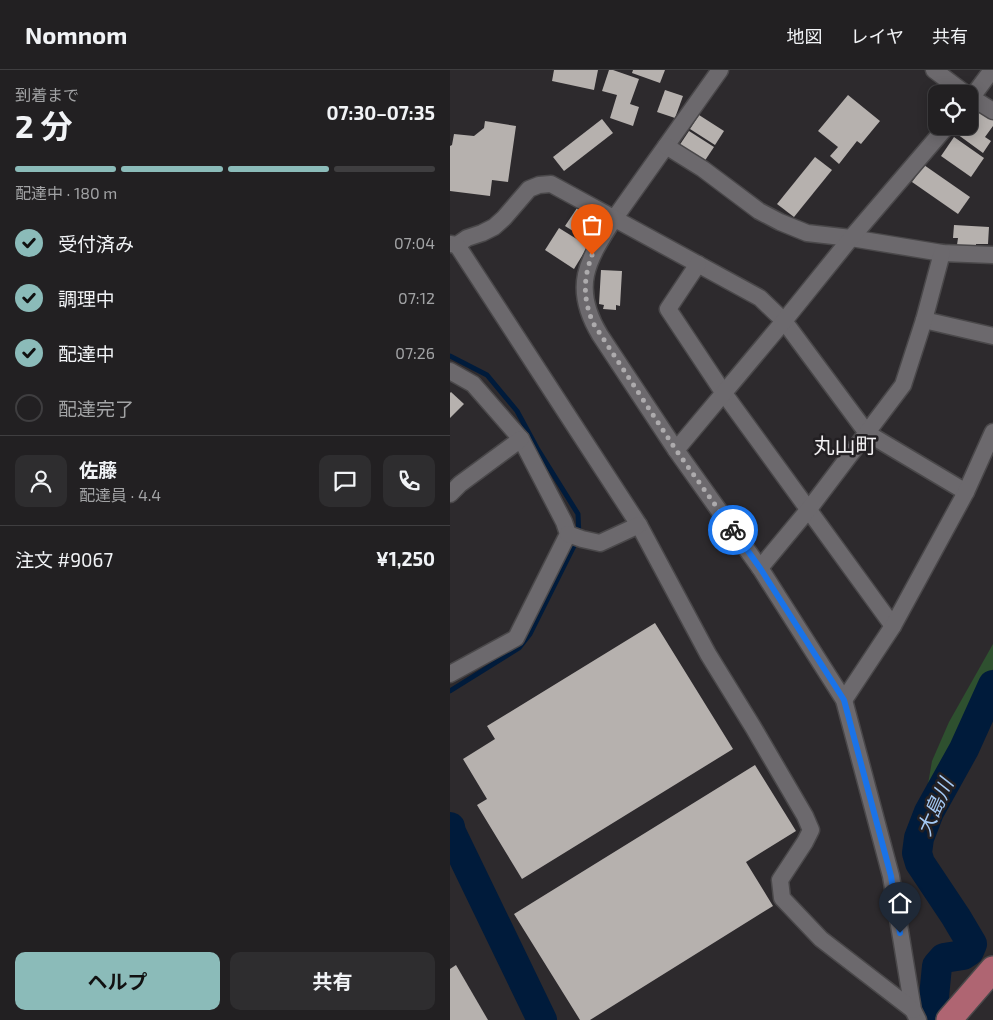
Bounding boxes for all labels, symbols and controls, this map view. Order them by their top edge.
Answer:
text: Nomnom [25,20,127,49]
text: 地図 [787,25,823,47]
text: レイヤ [851,25,904,47]
text: 共有 [932,25,968,47]
text: 到着まで [15,85,79,104]
map controls [928,85,978,135]
button: locate [928,85,978,135]
text: 07:30–07:35 [327,101,435,124]
text: 2 分 [15,106,73,144]
text: 配達中 · 180 m [15,183,117,202]
pin [571,204,613,255]
icon: bag [578,211,606,239]
icon: check [15,229,43,257]
text: 受付済み [58,232,134,255]
text: 07:04 [394,233,435,252]
icon: check [15,284,43,312]
text: 調理中 [58,287,115,310]
text: 07:12 [398,288,435,307]
icon: check [15,339,43,367]
text: 配達中 [58,342,115,365]
text: 07:26 [395,343,435,362]
text: 配達完了 [58,397,134,420]
district label: 丸山町 [814,432,877,457]
button: person [15,455,67,507]
button: chat [319,455,371,507]
button: phone [383,455,435,507]
text: 佐藤 [79,458,117,481]
text: 配達員 · 4.4 [79,485,161,504]
courier [708,505,758,555]
icon: bike [719,516,747,544]
text: ¥1,250 [376,547,435,570]
text: 注文 #9067 [15,548,113,571]
water label: 大島川 [911,772,958,839]
pin [879,882,921,933]
icon: home [886,889,914,917]
button: ヘルプ [15,952,220,1010]
button: 共有 [230,952,435,1010]

